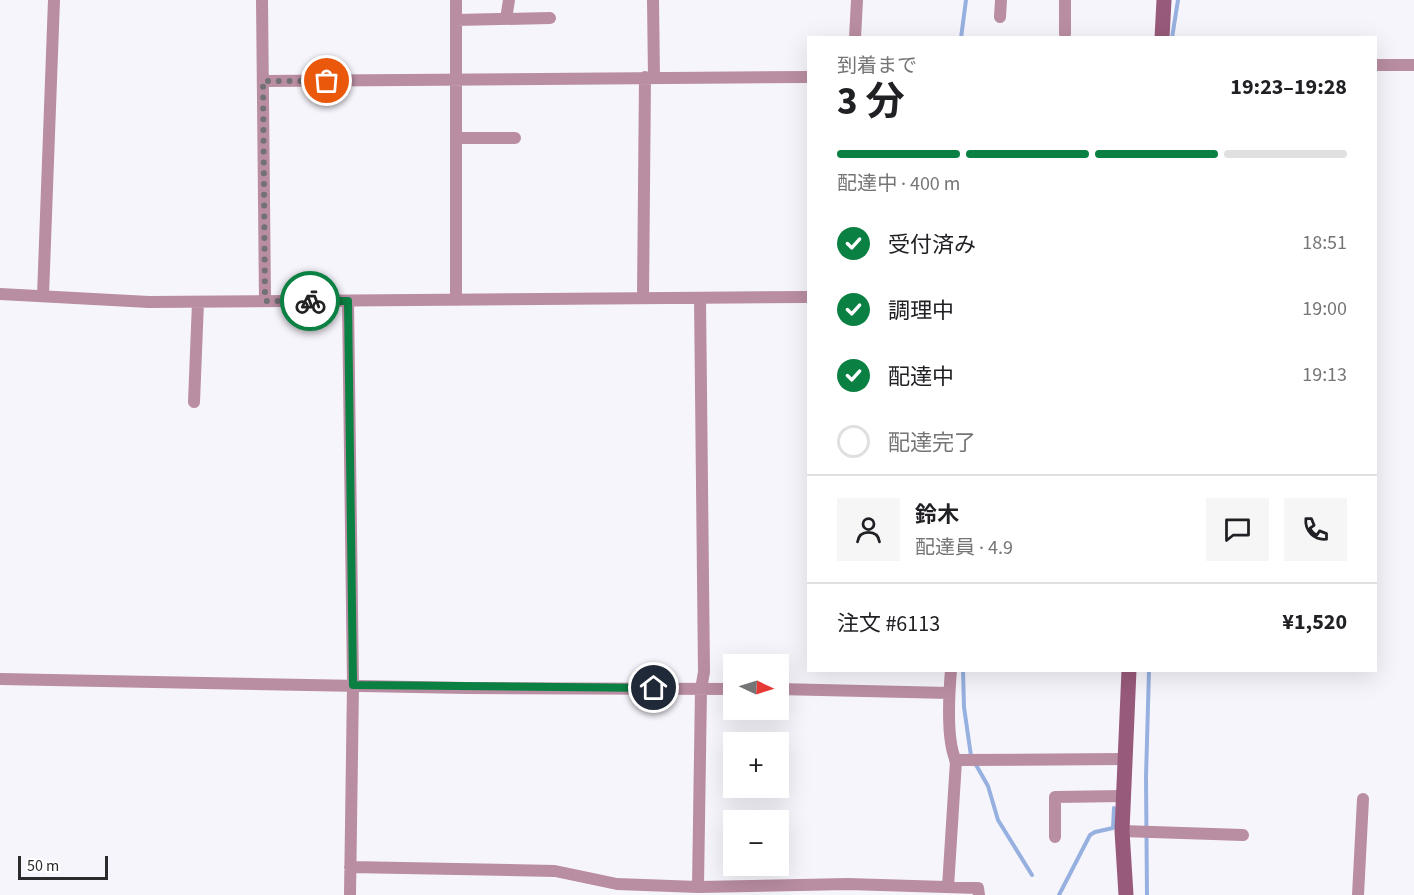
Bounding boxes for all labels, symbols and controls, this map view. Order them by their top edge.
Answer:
text: 到着まで [837,52,917,80]
pin [301,55,352,106]
icon: bag [310,64,343,97]
text: 19:23–19:28 [1230,71,1347,103]
text: 3 分 [837,74,904,130]
text: 配達中 · 400 m [837,170,960,198]
icon: check [837,227,870,260]
text: 受付済み [888,229,976,261]
text: 18:51 [1302,229,1347,257]
courier [280,271,340,331]
icon: bike [294,285,327,318]
icon: check [837,293,870,326]
text: 調理中 [888,295,954,327]
text: 19:00 [1302,295,1347,323]
icon: check [837,359,870,392]
text: 配達中 [888,361,954,393]
text: 19:13 [1302,361,1347,389]
text: 配達完了 [888,427,976,459]
button: person [837,498,900,561]
button: chat [1206,498,1269,561]
button: phone [1284,498,1347,561]
text: 鈴木 [915,499,959,531]
text: 配達員 · 4.9 [915,534,1013,562]
text: ¥1,520 [1282,606,1347,638]
text: 注文 #6113 [837,608,940,640]
north arrow [723,654,789,720]
map controls [723,654,789,876]
pin [628,662,679,713]
icon: home [637,671,670,704]
button: + [723,732,789,798]
button: − [723,810,789,876]
scale bar [18,853,108,880]
text: 50 m [27,855,59,877]

